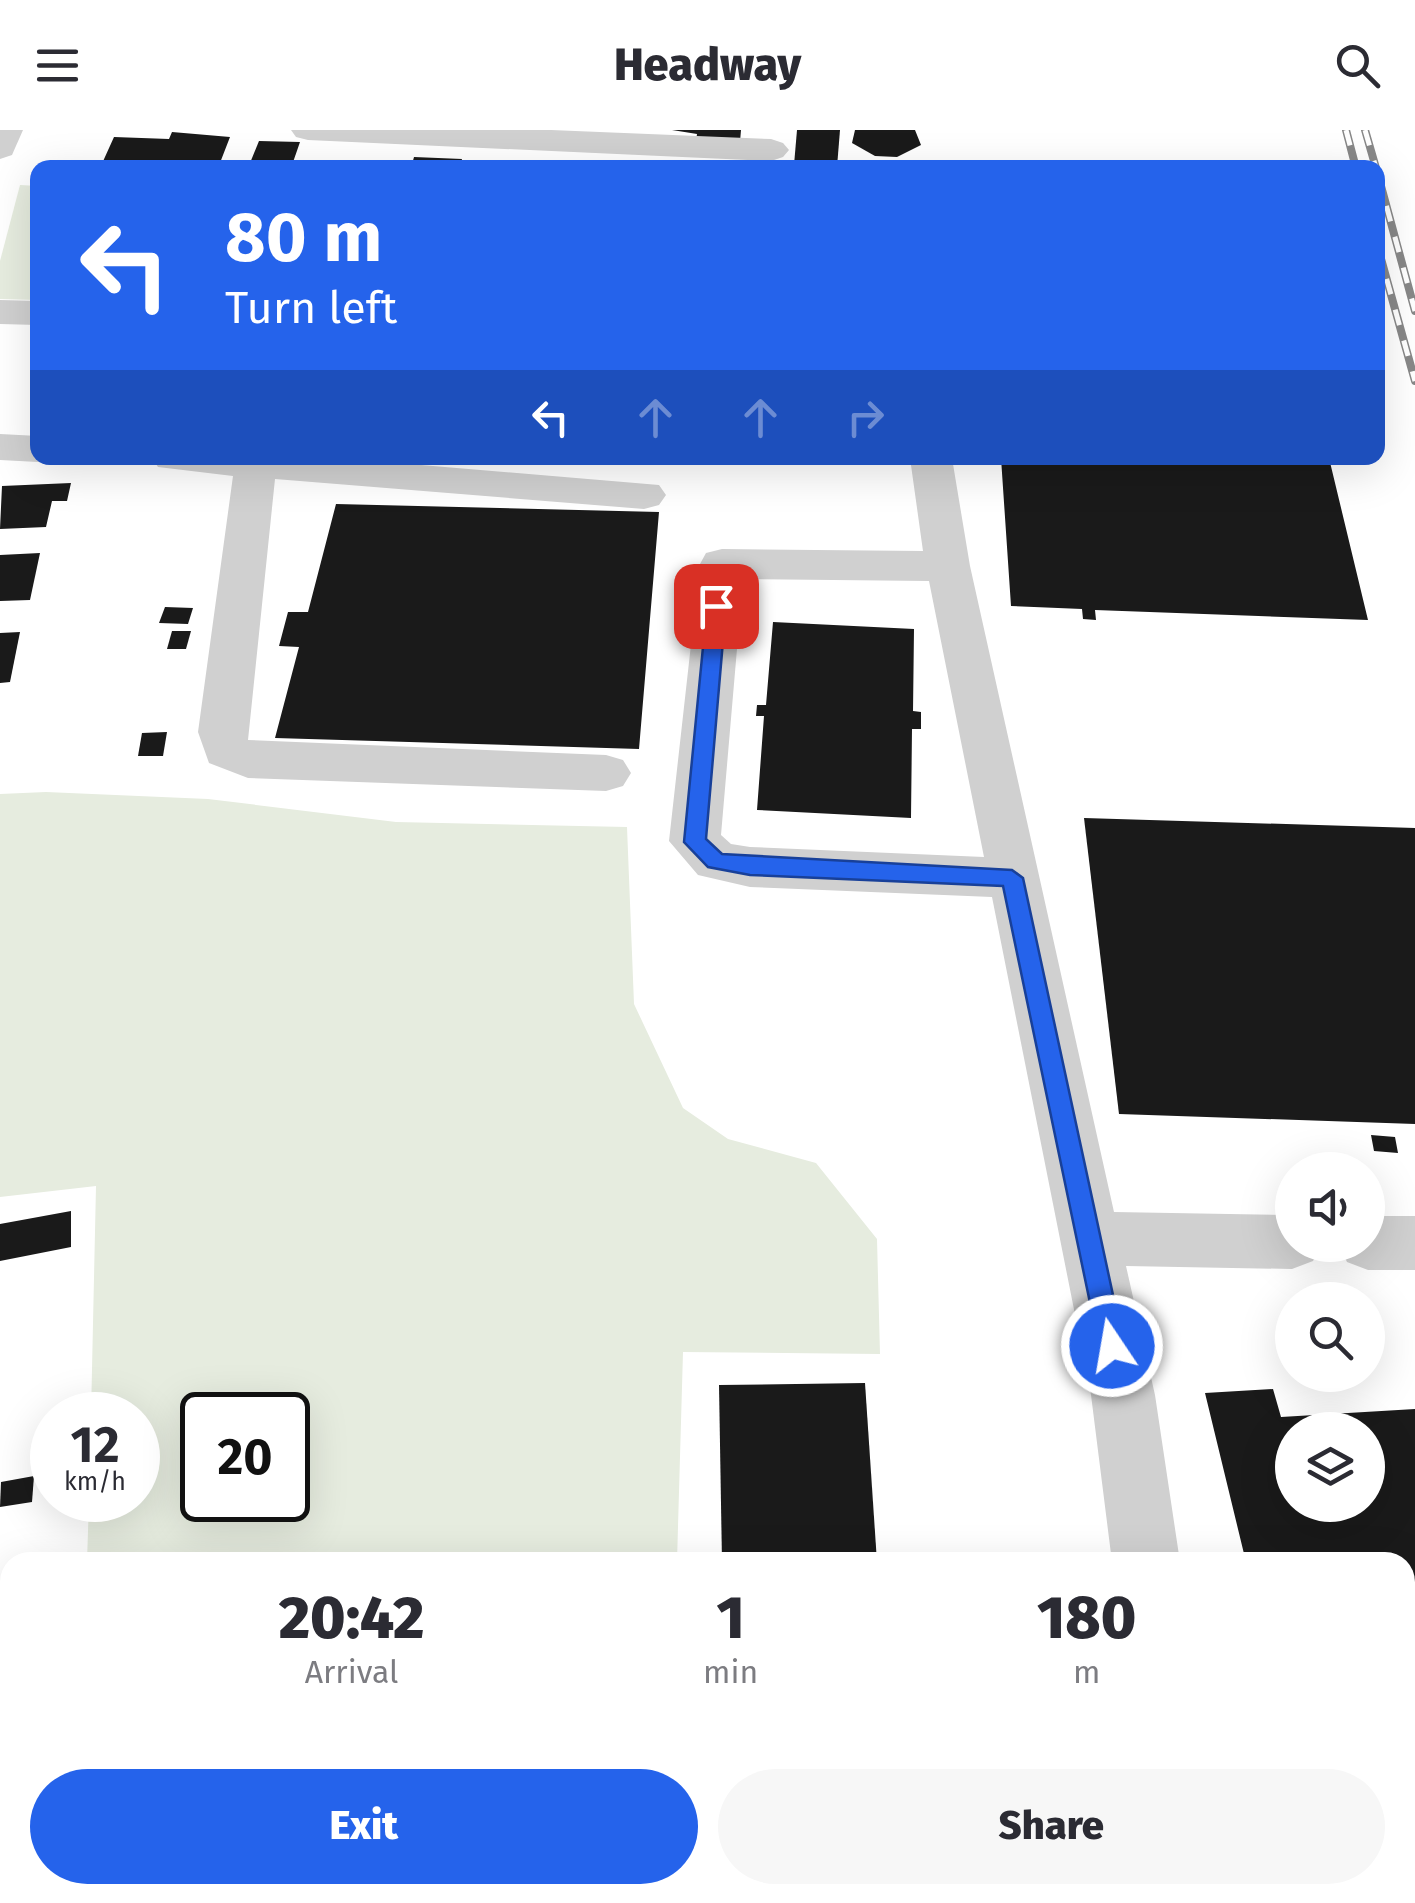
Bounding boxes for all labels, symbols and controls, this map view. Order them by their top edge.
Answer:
icon: menu [30,38,85,93]
text: Headway [614,38,801,92]
icon: search [1330,38,1385,93]
text: 80 m [225,196,382,280]
icon: left [60,200,190,330]
text: Turn left [225,281,397,335]
icon: left [523,390,578,445]
icon: ahead [628,390,683,445]
icon: ahead [733,390,788,445]
icon: right [838,390,893,445]
pin [674,564,759,649]
icon: arrive [689,579,744,634]
map controls [1275,1152,1385,1522]
button: sound [1275,1152,1385,1262]
button: search [1275,1282,1385,1392]
position arrow [1060,1294,1164,1398]
speed limit sign: 20 [180,1392,310,1522]
button: layers [1275,1412,1385,1522]
text: 12 [70,1415,120,1475]
text: km/h [64,1467,126,1497]
text: 20:42 [279,1582,424,1654]
text: 1 [717,1582,745,1654]
text: 180 [1037,1582,1136,1654]
text: Arrival [305,1653,398,1691]
text: min [703,1653,758,1691]
text: m [1073,1653,1100,1691]
button: Exit [30,1769,698,1884]
button: Share [718,1769,1385,1884]

